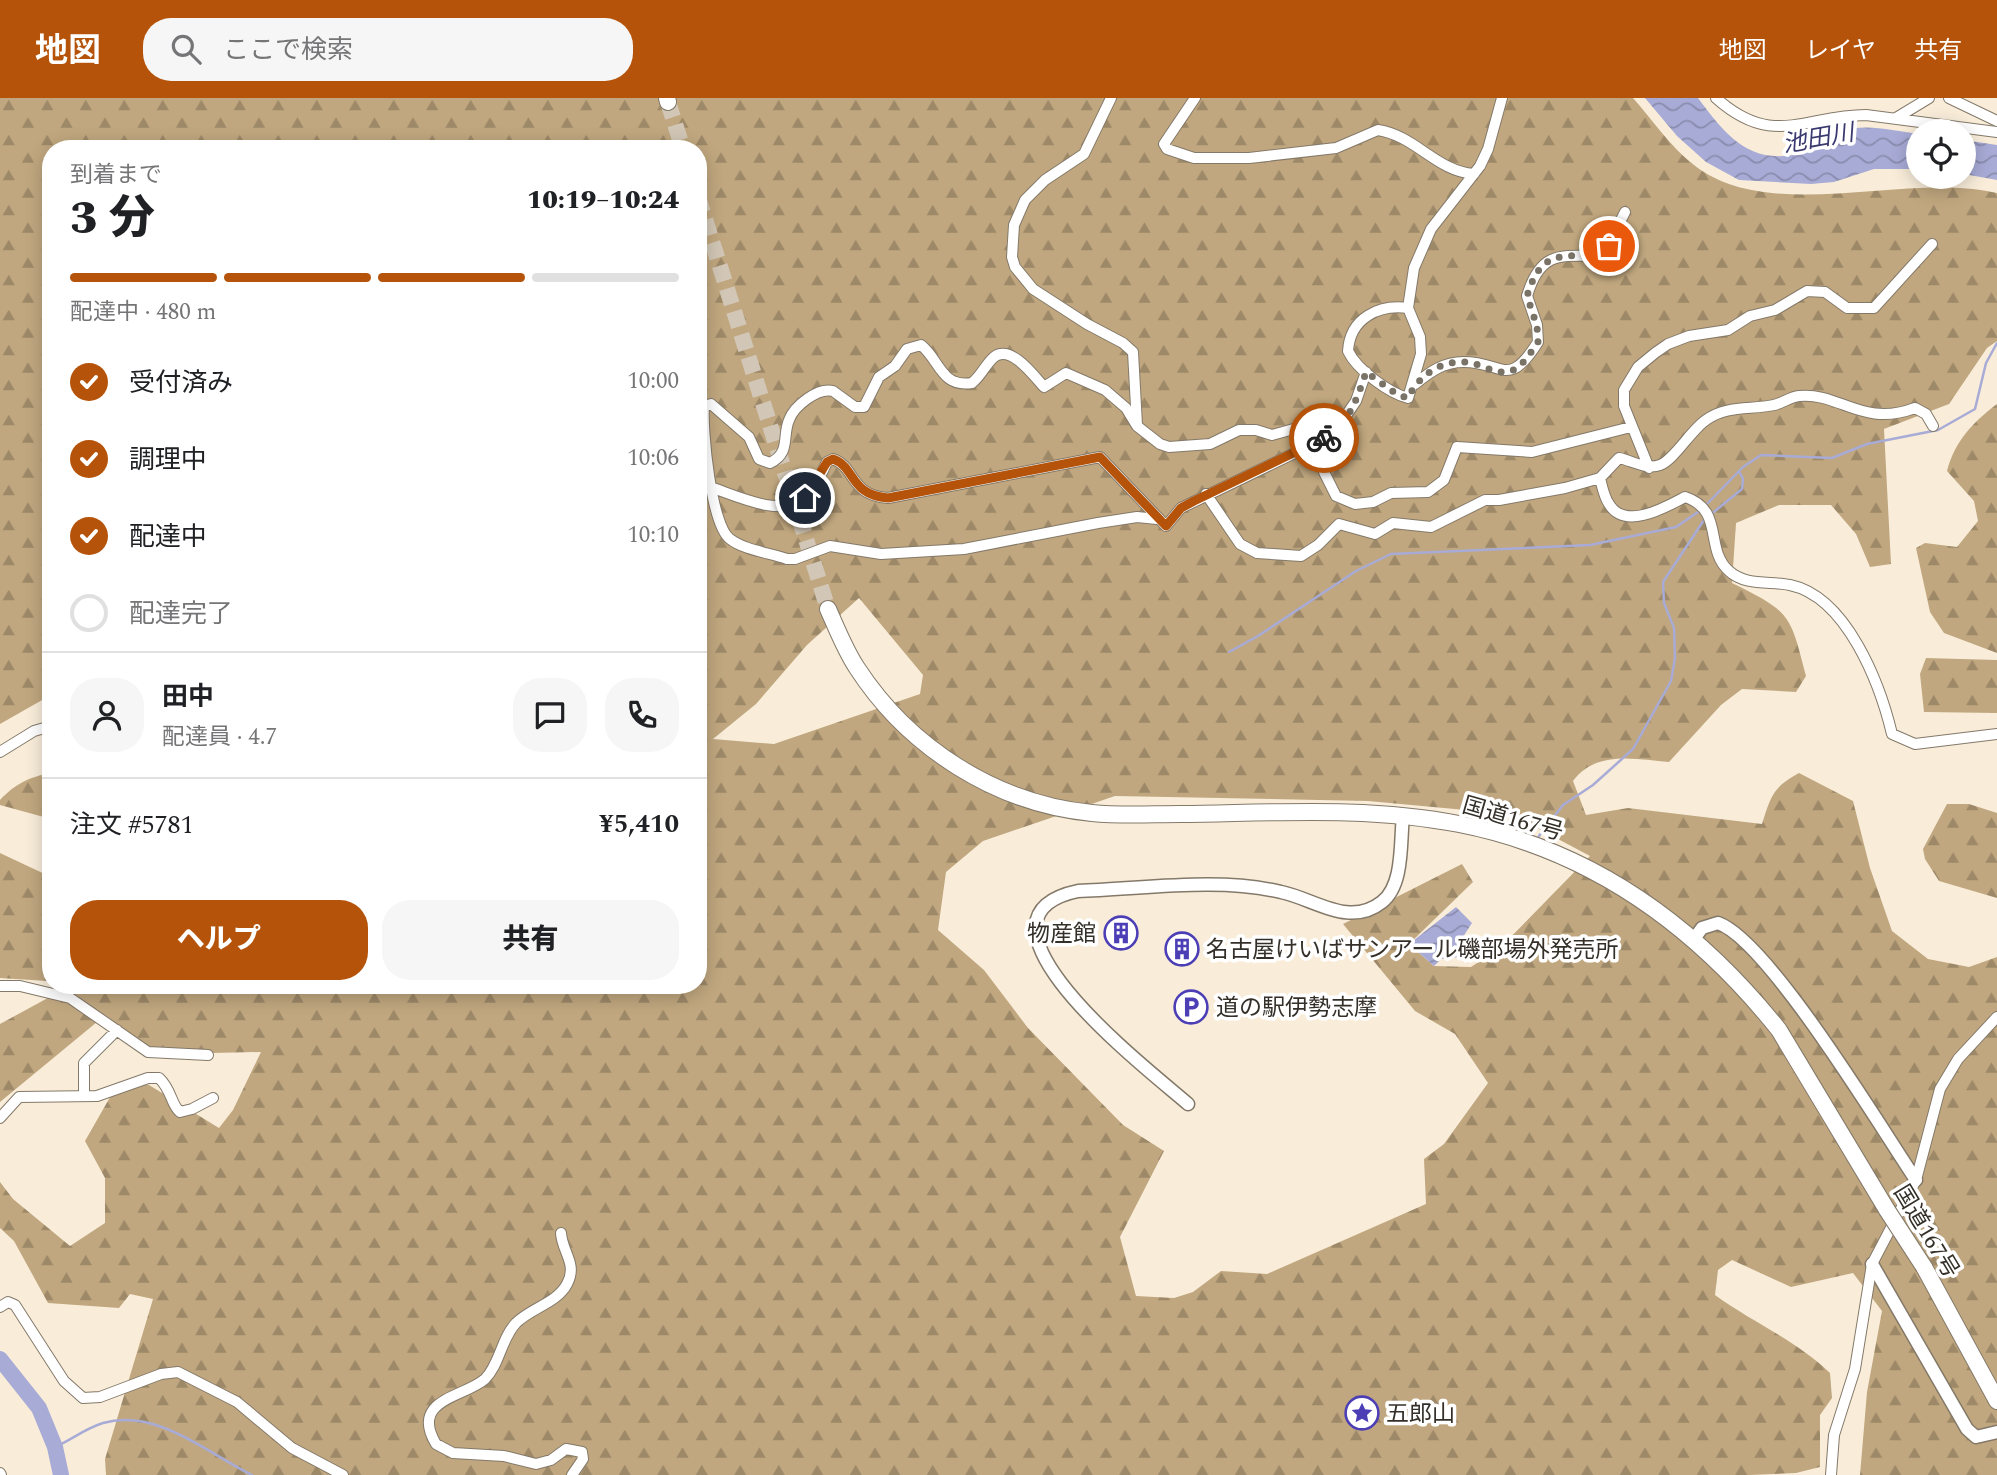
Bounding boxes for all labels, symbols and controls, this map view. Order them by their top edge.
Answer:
search box [143,18,633,81]
text: 地図 [35,26,101,76]
icon: search [167,30,205,68]
text: ここで検索 [223,30,353,70]
text: 地図 [1719,33,1767,69]
text: レイヤ [1805,33,1876,69]
text: 共有 [1914,33,1962,69]
water label: 池田川 [1780,114,1860,163]
map controls [1906,119,1976,189]
button: locate [1906,119,1976,189]
text: 到着まで [70,158,162,193]
text: 10:19–10:24 [527,180,679,220]
text: 3 分 [70,184,155,254]
pin [1579,216,1639,276]
icon: bag [1590,227,1628,265]
text: 配達中 · 480 m [70,295,216,330]
icon: check [70,363,108,401]
text: 受付済み [129,363,233,403]
text: 10:00 [627,364,679,399]
courier [1289,403,1359,473]
icon: bike [1305,419,1343,457]
icon: check [70,440,108,478]
text: 調理中 [129,440,207,480]
text: 10:06 [627,441,679,476]
pin [775,468,835,528]
icon: home [786,479,824,517]
icon: check [70,517,108,555]
text: 配達中 [129,517,207,557]
text: 10:10 [627,518,679,553]
text: 配達完了 [129,594,233,634]
text: 田中 [162,677,214,717]
button: person [70,678,144,752]
button: chat [513,678,587,752]
button: phone [605,678,679,752]
text: 配達員 · 4.7 [162,720,277,755]
street label: 国道167号 [1458,788,1567,851]
text: ¥5,410 [599,804,679,844]
text: 注文 #5781 [70,805,194,845]
button: ヘルプ [70,900,368,980]
button: 共有 [382,900,679,980]
building icon: 物産館 [1102,914,1140,952]
place label: 物産館 [1027,917,1096,952]
building icon: 名古屋けいばサンアール磯部場外発売所 [1163,930,1201,968]
place label: 名古屋けいばサンアール磯部場外発売所 [1206,933,1619,968]
parking icon: 道の駅伊勢志摩 [1172,988,1210,1026]
place label: 道の駅伊勢志摩 [1216,991,1377,1026]
street label: 国道167号 [1884,1178,1967,1285]
place icon: 五郎山 [1343,1394,1381,1432]
place label: 五郎山 [1386,1397,1455,1432]

